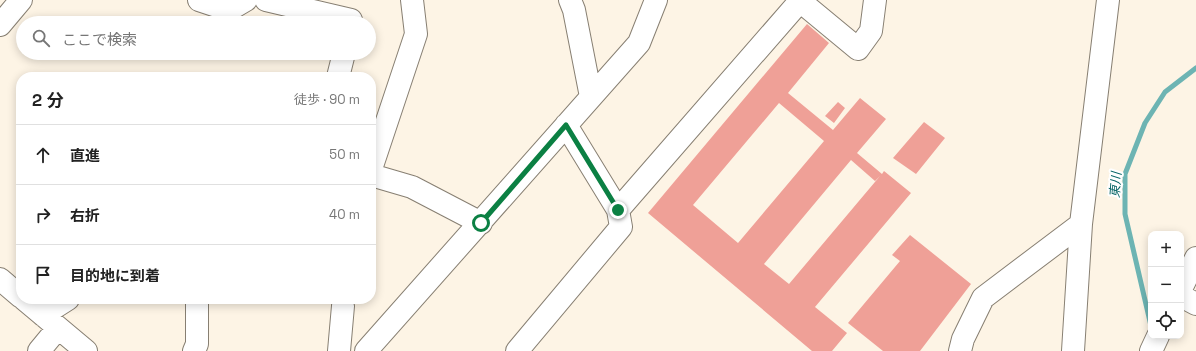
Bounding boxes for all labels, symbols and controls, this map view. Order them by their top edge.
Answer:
search box [16,16,376,60]
icon: search [30,27,52,49]
text: ここで検索 [62,30,137,49]
text: 2 分 [32,89,63,111]
text: 徒歩 · 90 m [294,91,360,108]
icon: ahead [32,144,54,166]
text: 直進 [70,146,100,165]
text: 50 m [329,146,360,163]
water label: 東川 [1106,169,1125,199]
route end [609,201,627,219]
icon: right [32,204,54,226]
text: 右折 [70,206,100,225]
text: 40 m [329,206,360,223]
route start [472,214,490,232]
map controls [1148,231,1184,339]
button: + [1148,231,1184,267]
icon: arrive [32,264,54,286]
text: 目的地に到着 [70,266,160,285]
button: − [1148,267,1184,303]
button: locate [1148,303,1184,339]

